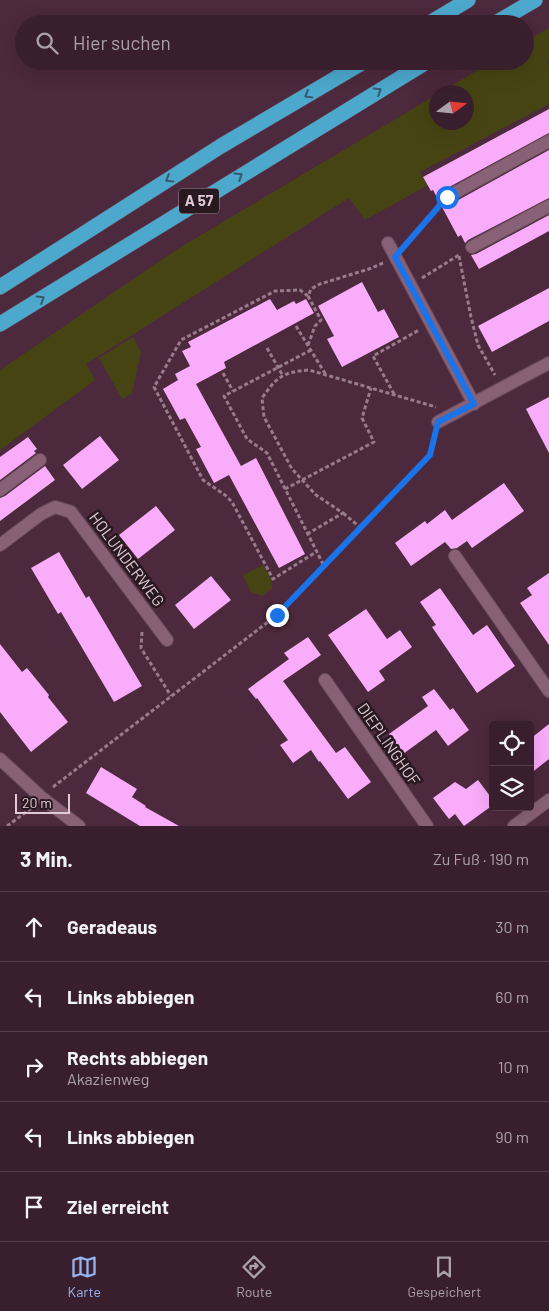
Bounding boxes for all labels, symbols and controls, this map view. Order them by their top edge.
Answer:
search box [15,15,534,70]
icon: search [33,29,61,57]
text: Hier suchen [73,31,171,54]
north arrow [429,85,474,130]
one-way arrow [372,88,381,97]
one-way arrow [304,89,313,99]
one-way arrow [165,173,174,183]
one-way arrow [234,173,243,183]
route start [436,186,459,209]
road number: A 57 [179,188,219,214]
one-way arrow [36,295,45,305]
street label: HOLUNDERWEG [86,508,169,610]
route end [266,604,289,627]
street label: DIEPLINGHOF [354,699,425,789]
map controls [489,721,534,811]
button: locate [489,721,534,766]
button: layers [489,766,534,811]
scale bar [15,791,70,814]
text: 20 m [22,794,52,811]
text: 3 Min. [20,846,73,871]
text: Zu Fuß · 190 m [433,849,529,868]
icon: ahead [20,913,48,941]
text: Geradeaus [67,915,157,938]
text: 30 m [495,917,529,936]
icon: left [20,983,48,1011]
text: Links abbiegen [67,985,194,1008]
text: 60 m [495,987,529,1006]
text: Rechts abbiegen [67,1046,208,1069]
icon: right [20,1053,48,1081]
text: 10 m [498,1057,529,1076]
text: Akazienweg [67,1069,149,1088]
icon: left [20,1123,48,1151]
text: Links abbiegen [67,1125,194,1148]
text: 90 m [495,1127,529,1146]
icon: arrive [20,1193,48,1221]
text: Ziel erreicht [67,1195,169,1218]
tab: Karte [68,1253,101,1300]
tab: Route [236,1253,272,1300]
tab: Gespeichert [407,1253,481,1300]

